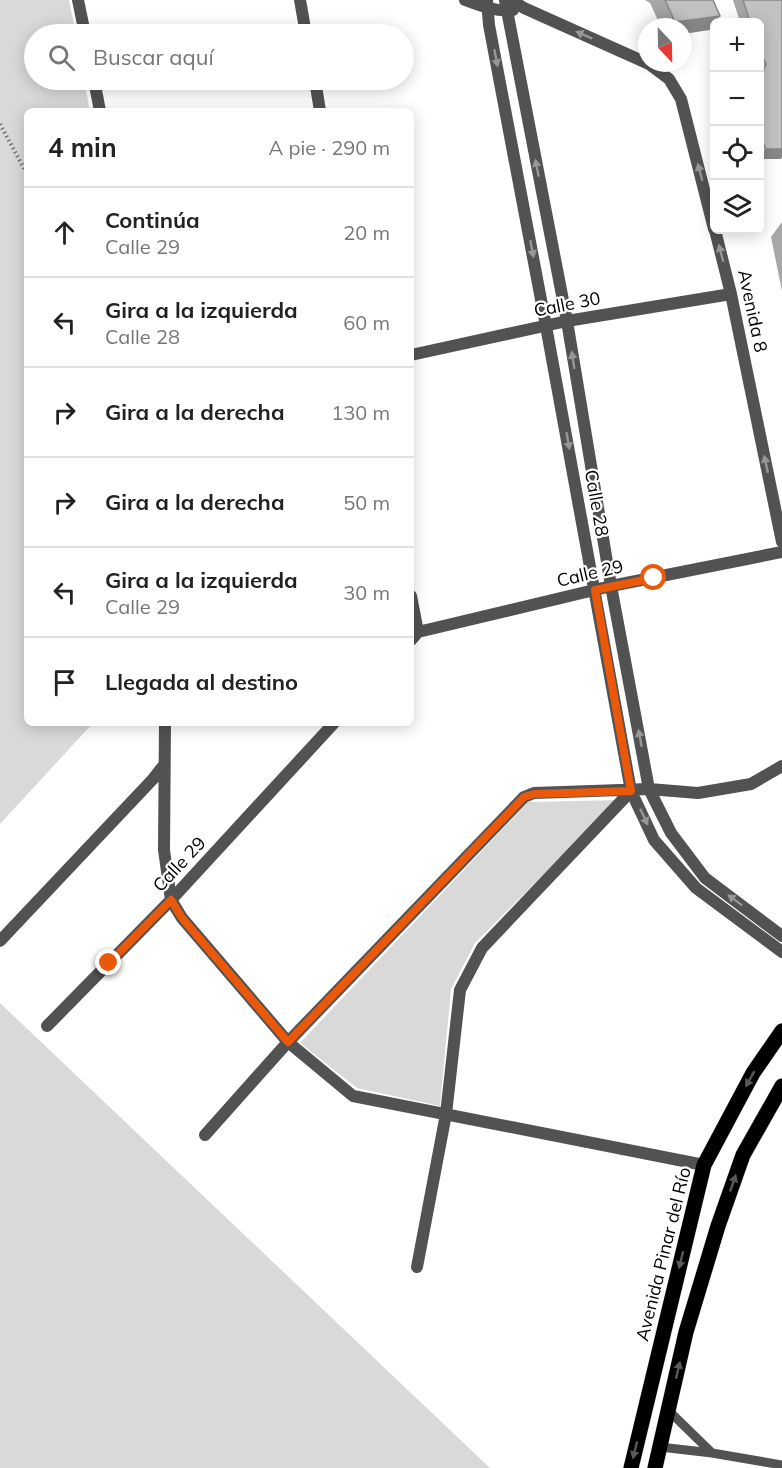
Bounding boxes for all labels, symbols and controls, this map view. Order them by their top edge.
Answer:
north arrow [638,18,692,72]
map controls [710,18,764,234]
button: + [710,18,764,72]
search box [24,24,414,90]
one-way arrow [574,30,592,40]
icon: search [45,41,78,74]
text: Buscar aquí [93,43,214,71]
one-way arrow [492,48,501,67]
button: − [710,72,764,126]
button: locate [710,126,764,180]
text: 4 min [48,131,117,164]
text: A pie · 290 m [269,135,390,160]
one-way arrow [532,159,541,178]
one-way arrow [694,163,704,181]
button: layers [710,180,764,234]
text: Continúa [105,206,200,234]
icon: ahead [48,216,81,249]
text: 20 m [343,220,390,245]
text: Calle 29 [105,234,180,259]
one-way arrow [528,240,537,259]
one-way arrow [715,244,725,262]
street label: Avenida 8 [733,268,773,354]
street label: Calle 30 [532,286,602,322]
text: Gira a la izquierda [105,296,298,324]
icon: left [48,306,81,339]
text: 60 m [343,310,390,335]
text: Calle 28 [105,324,180,349]
one-way arrow [569,350,578,369]
icon: right [48,396,81,429]
text: Gira a la derecha [105,398,285,426]
text: 130 m [331,400,390,425]
one-way arrow [563,432,572,451]
one-way arrow [761,454,770,473]
street label: Calle 28 [580,468,614,538]
icon: right [48,486,81,519]
text: Gira a la derecha [105,488,285,516]
text: 50 m [343,490,390,515]
street label: Calle 29 [555,554,625,592]
route start [640,564,666,590]
text: Gira a la izquierda [105,566,298,594]
icon: left [48,576,81,609]
text: 30 m [343,580,390,605]
text: Calle 29 [105,594,180,619]
icon: arrive [48,666,81,699]
text: Llegada al destino [105,668,298,696]
one-way arrow [635,728,644,747]
one-way arrow [639,808,648,825]
street label: Calle 29 [148,831,210,897]
one-way arrow [728,895,743,907]
route end [95,949,121,975]
one-way arrow [745,1071,755,1088]
street label: Avenida Pinar del Río [630,1165,696,1343]
one-way arrow [728,1174,738,1192]
one-way arrow [676,1251,686,1269]
one-way arrow [673,1361,683,1379]
one-way arrow [630,1441,640,1459]

